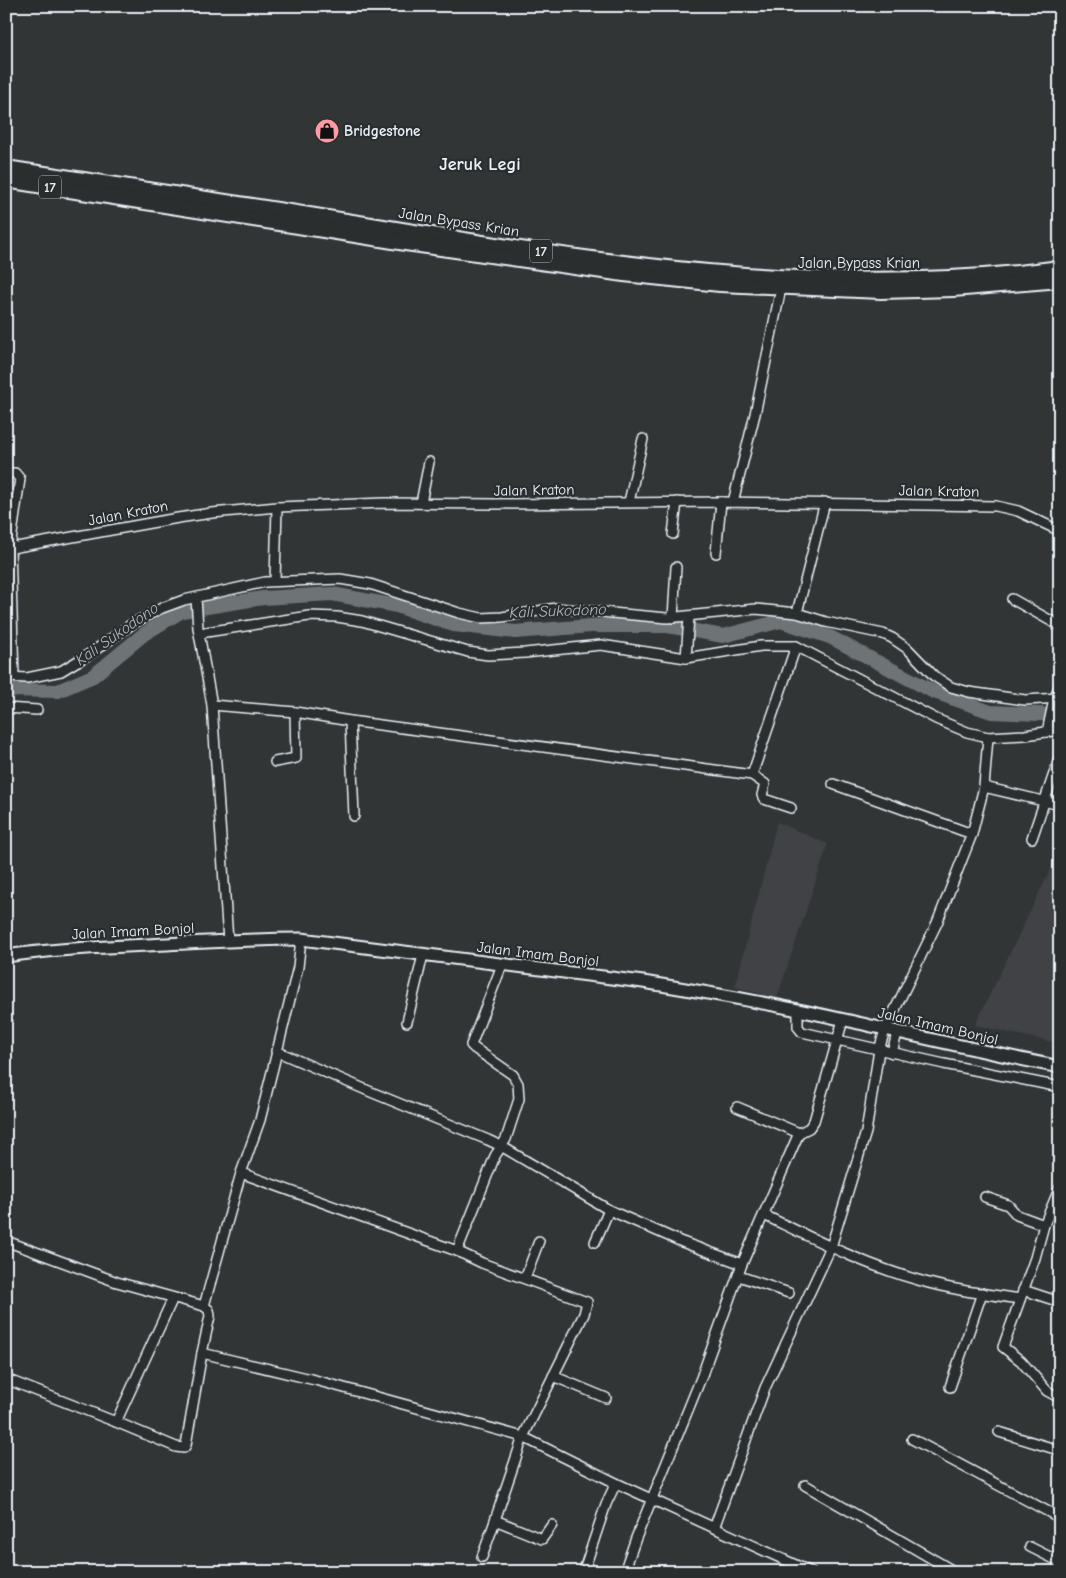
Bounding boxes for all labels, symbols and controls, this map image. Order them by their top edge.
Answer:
shop icon: Bridgestone [314,118,340,144]
place label: Bridgestone [344,122,420,140]
district label: Jeruk Legi [439,154,521,175]
road number: 17 [39,176,61,198]
street label: Jalan Bypass Krian [397,204,521,240]
road number: 17 [530,240,552,262]
street label: Jalan Bypass Krian [798,254,920,272]
street label: Jalan Kraton [493,480,575,500]
street label: Jalan Kraton [898,481,980,501]
street label: Jalan Kraton [87,496,169,530]
water label: Kali Sukodono [72,599,162,669]
water label: Kali Sukodono [509,600,607,622]
street label: Jalan Imam Bonjol [71,919,195,943]
street label: Jalan Imam Bonjol [476,938,600,970]
street label: Jalan Imam Bonjol [876,1003,1000,1049]

